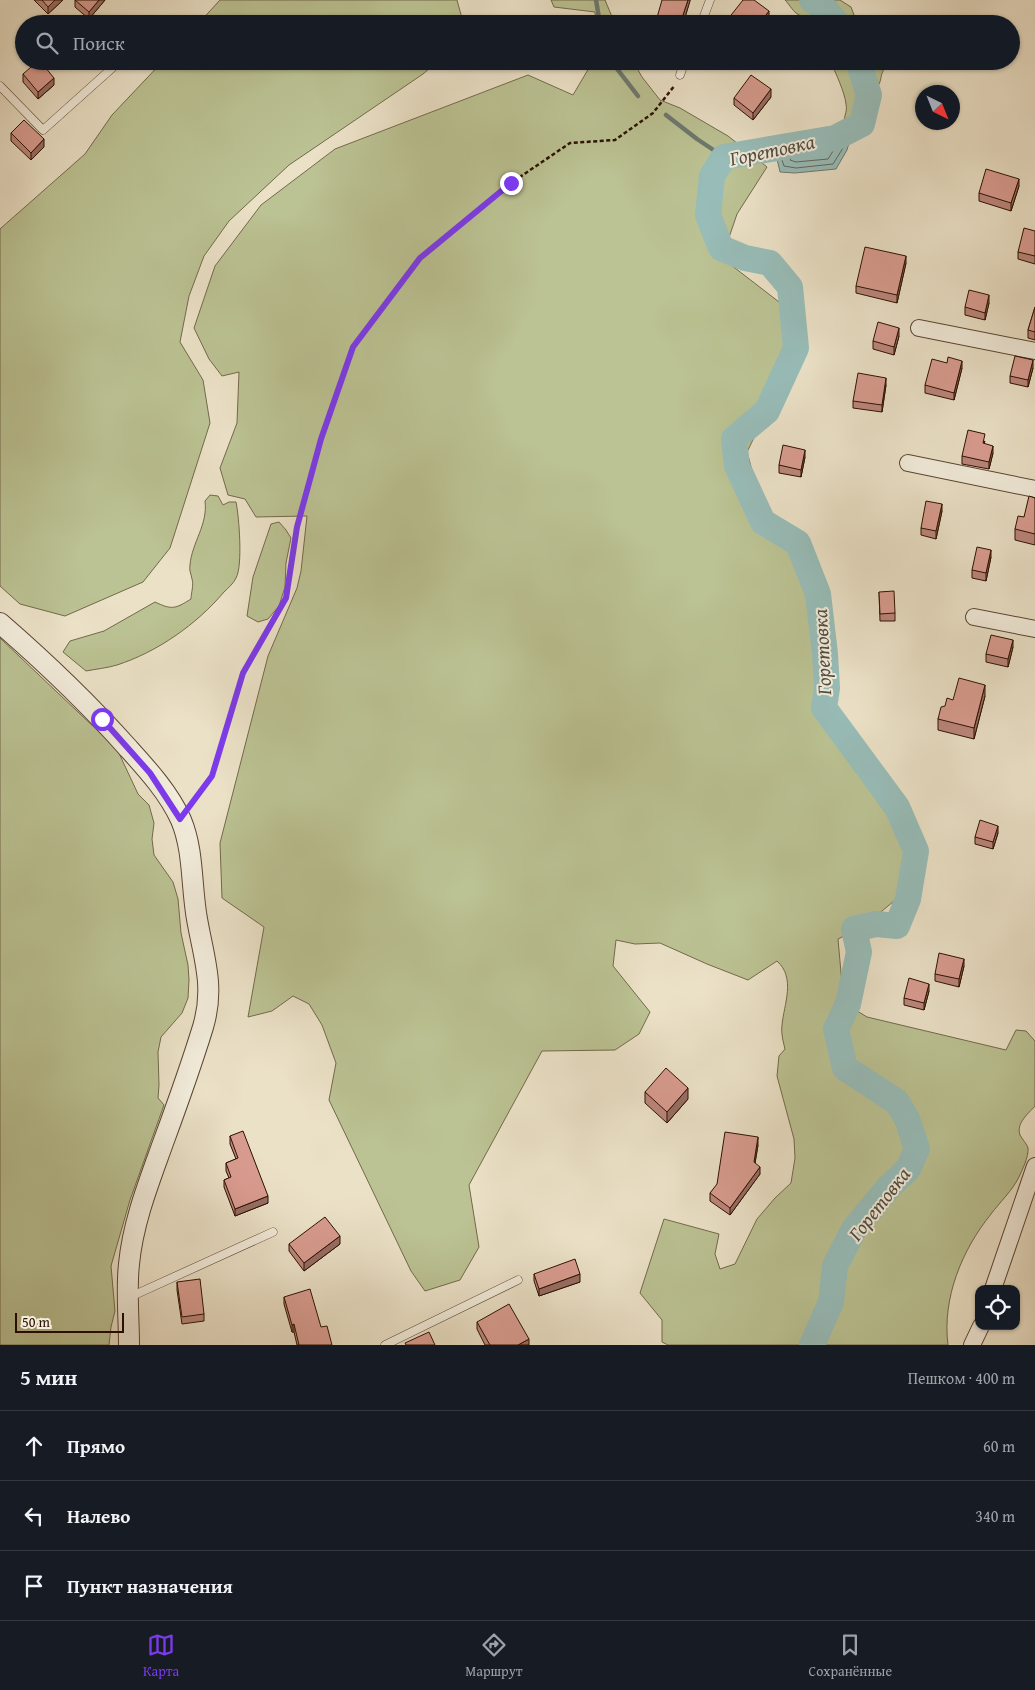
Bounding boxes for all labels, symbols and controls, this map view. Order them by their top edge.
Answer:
search box [15,15,1020,70]
icon: search [33,29,61,57]
text: Поиск [73,29,125,57]
north arrow [915,85,960,130]
water label: Горетовка [726,126,818,173]
route end [500,172,523,195]
water label: Горетовка [805,607,838,697]
route start [91,708,114,731]
water label: Горетовка [840,1160,917,1247]
map controls [975,1285,1020,1330]
button: locate [975,1285,1020,1330]
scale bar [15,1310,124,1333]
text: 50 m [22,1312,50,1332]
text: 5 мин [20,1362,77,1393]
text: Пешком · 400 m [908,1366,1015,1390]
icon: ahead [20,1432,48,1460]
text: Прямо [67,1432,125,1460]
text: 60 m [983,1434,1015,1458]
icon: left [20,1502,48,1530]
text: Налево [67,1502,130,1530]
text: 340 m [975,1504,1015,1528]
icon: arrive [20,1572,48,1600]
text: Пункт назначения [67,1572,233,1600]
tab: Карта [143,1631,179,1681]
tab: Маршрут [465,1631,523,1681]
tab: Сохранённые [809,1631,892,1681]

